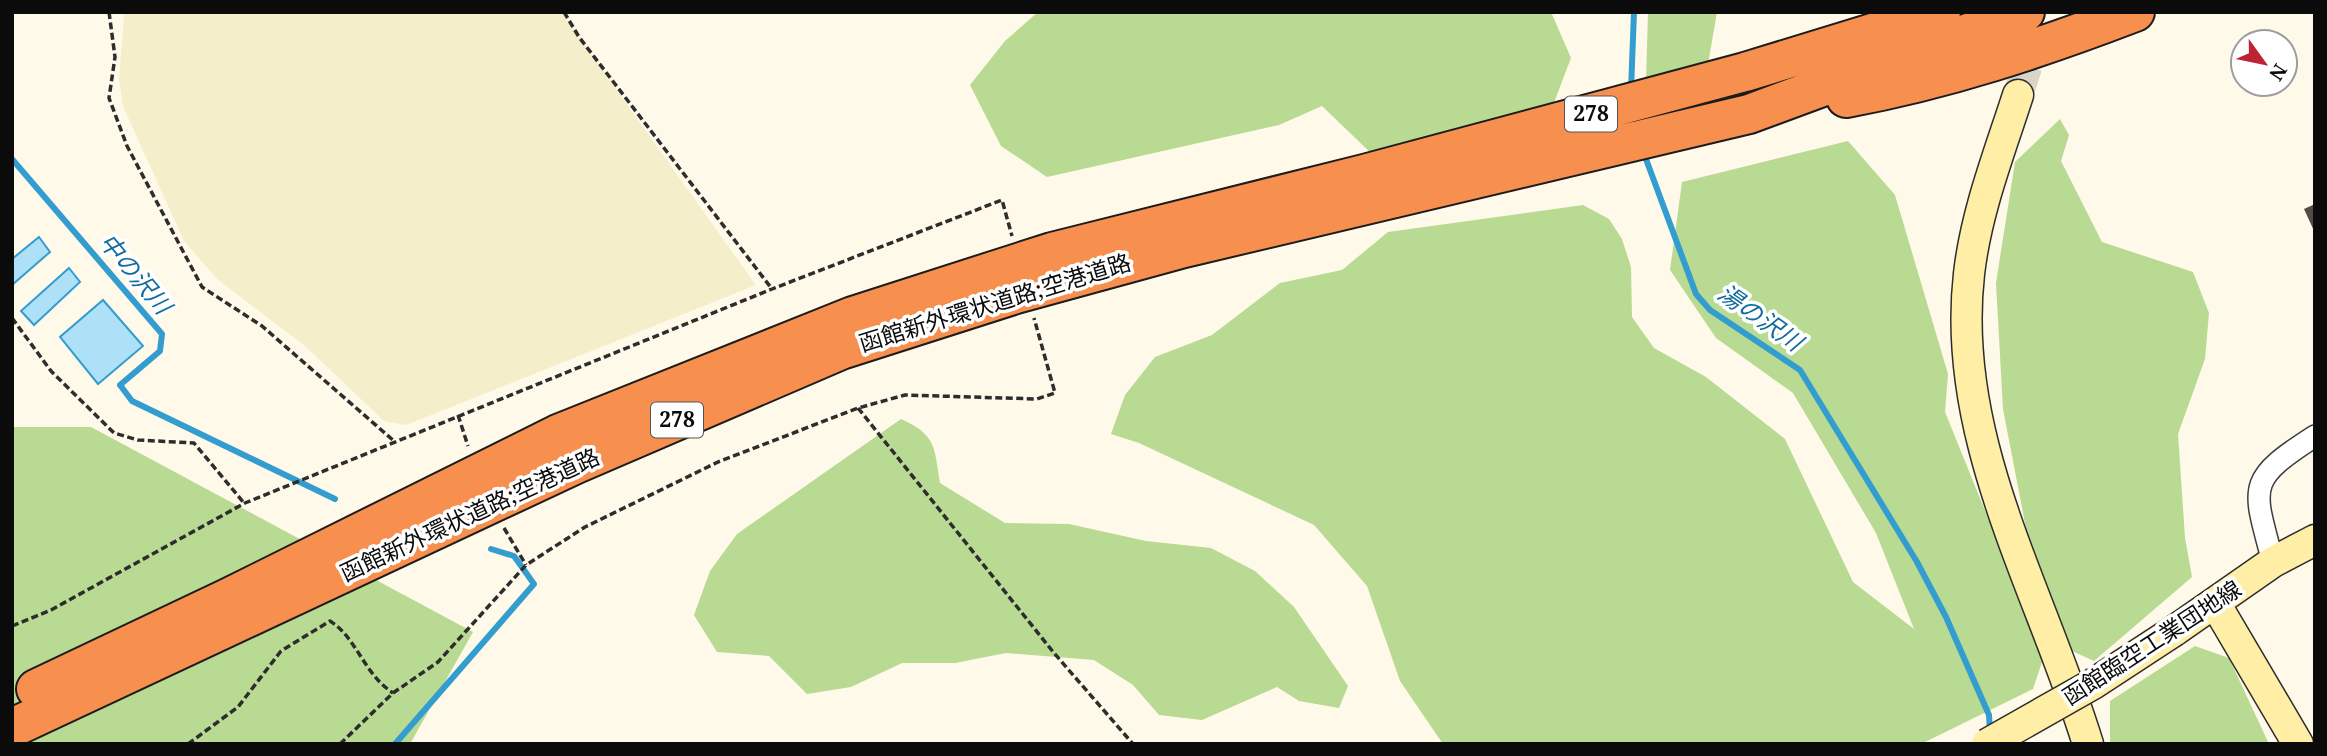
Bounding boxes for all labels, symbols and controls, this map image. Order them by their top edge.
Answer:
north arrow [2229,28,2299,98]
text: N [2263,59,2293,86]
road number: 278 [1565,96,1617,132]
water label: 中の沢川 [93,226,182,323]
street label: 函館新外環状道路;空港道路 [855,245,1135,359]
water label: 湯の沢川 [1712,276,1812,360]
road number: 278 [651,402,703,438]
street label: 函館新外環状道路;空港道路 [335,440,604,588]
street label: 函館臨空工業団地線 [2056,572,2247,712]

